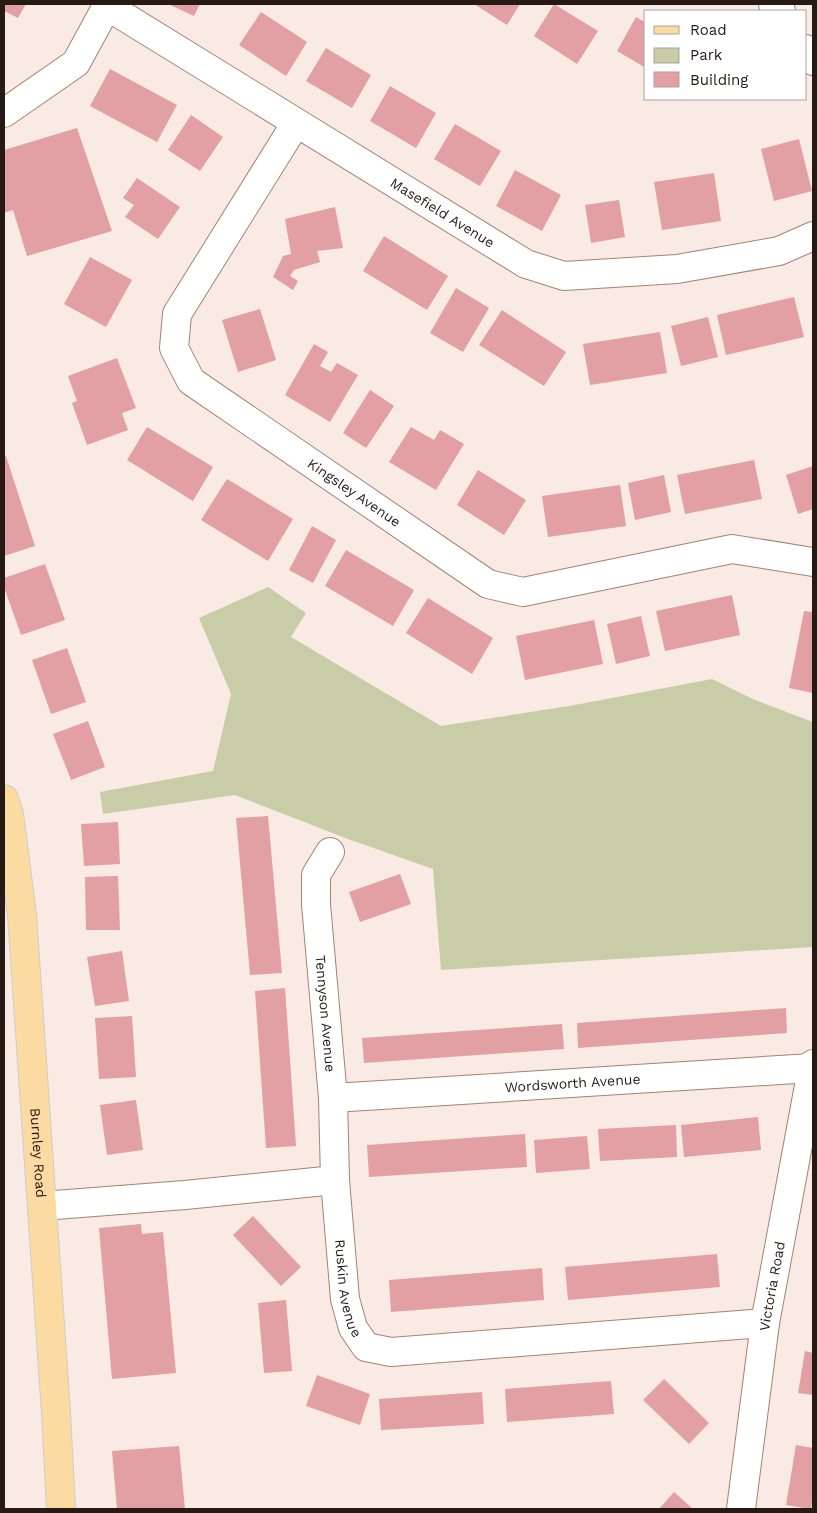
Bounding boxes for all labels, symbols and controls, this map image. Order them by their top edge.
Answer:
legend [644,10,807,100]
text: Road [690,21,727,39]
text: Park [690,46,723,64]
text: Building [690,71,748,89]
street label: Masefield Avenue [387,174,498,251]
street label: Kingsley Avenue [305,455,404,530]
street label: Tennyson Avenue [313,954,339,1073]
street label: Wordsworth Avenue [504,1071,641,1095]
street label: Burnley Road [27,1107,49,1198]
street label: Ruskin Avenue [332,1239,365,1340]
street label: Victoria Road [756,1240,788,1332]

